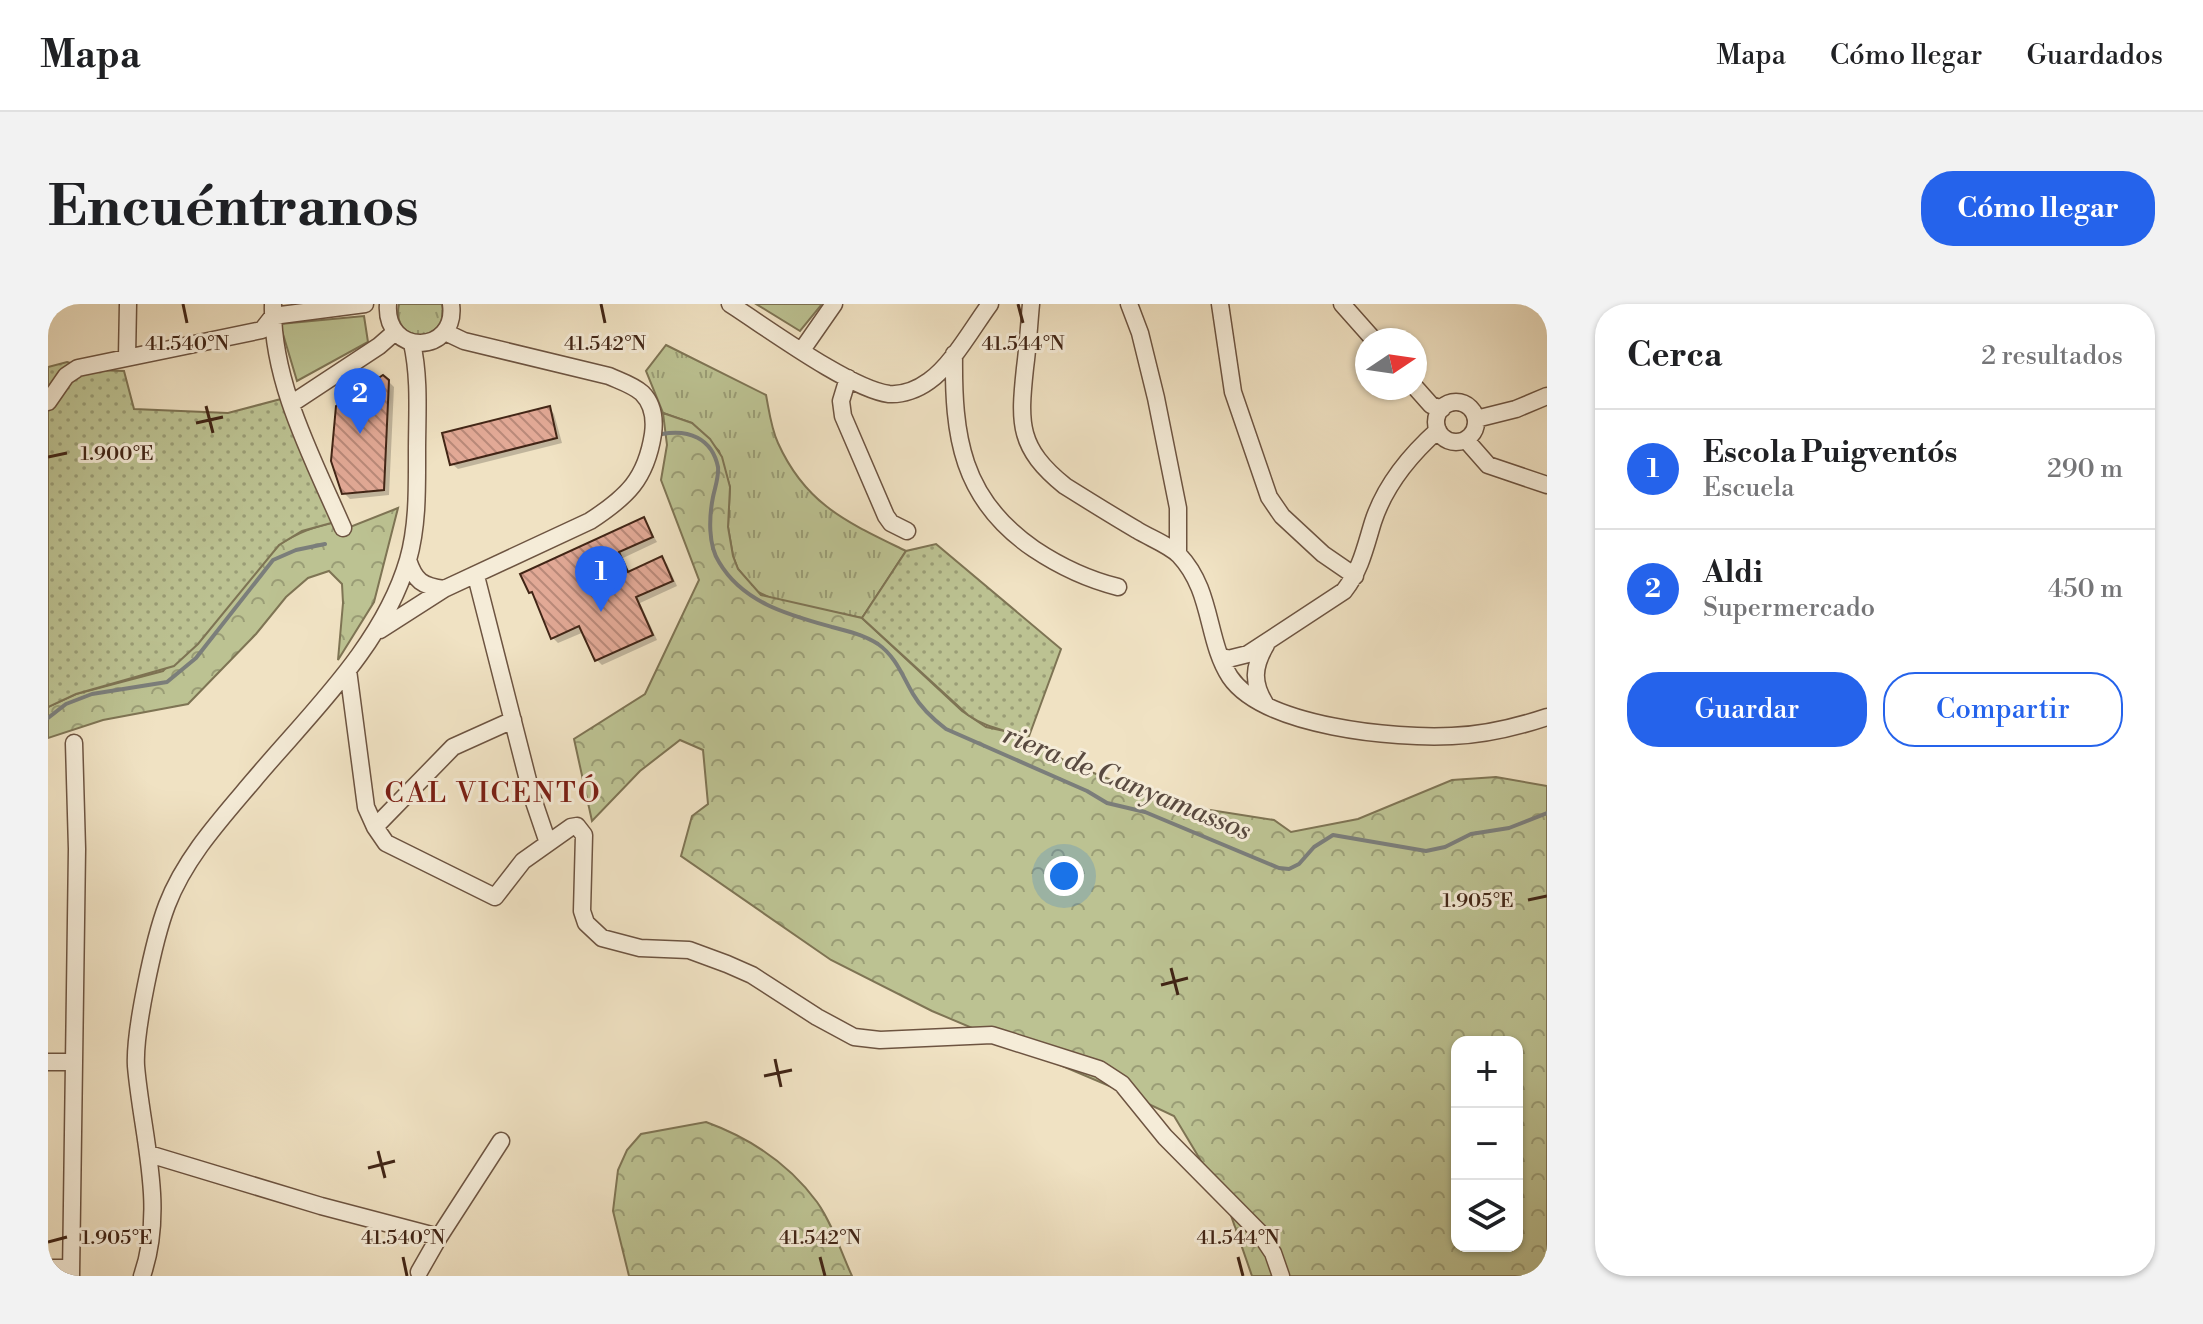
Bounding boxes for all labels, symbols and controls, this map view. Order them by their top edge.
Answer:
text: Mapa [40,32,140,79]
text: Mapa [1717,38,1786,73]
text: Cómo llegar [1830,38,1982,73]
text: Guardados [2026,38,2163,73]
button: Cómo llegar [1921,171,2155,246]
text: Encuéntranos [48,173,419,243]
north arrow [1355,328,1427,400]
text: 41.540°N [145,332,229,357]
text: 41.542°N [564,332,646,357]
text: 41.544°N [981,332,1065,357]
text: Cerca [1627,335,1722,377]
text: 2 resultados [1981,340,2123,372]
pin: 2 [334,368,386,434]
text: Escola Puigventós [1703,434,1958,472]
text: 1.900°E [80,442,154,467]
text: 1 [1647,453,1659,485]
text: 290 m [2047,453,2123,485]
text: Escuela [1703,472,1794,504]
pin: 1 [575,546,627,612]
text: Aldi [1703,554,1763,592]
text: 2 [1645,573,1661,605]
text: 450 m [2048,573,2123,605]
text: Supermercado [1703,592,1875,624]
button: Guardar [1627,672,1867,747]
button: Compartir [1883,672,2123,747]
water label: riera de Canyamassos [998,717,1256,849]
district label: CAL VICENTÓ [384,774,602,811]
your location [1044,856,1084,896]
text: 1.905°E [1443,889,1513,914]
map controls [1451,1036,1523,1252]
button: + [1451,1036,1523,1108]
button: − [1451,1108,1523,1180]
button: layers [1451,1180,1523,1252]
text: 1.905°E [82,1226,152,1251]
text: 41.540°N [361,1226,445,1251]
text: 41.542°N [779,1226,861,1251]
text: 41.544°N [1196,1226,1280,1251]

